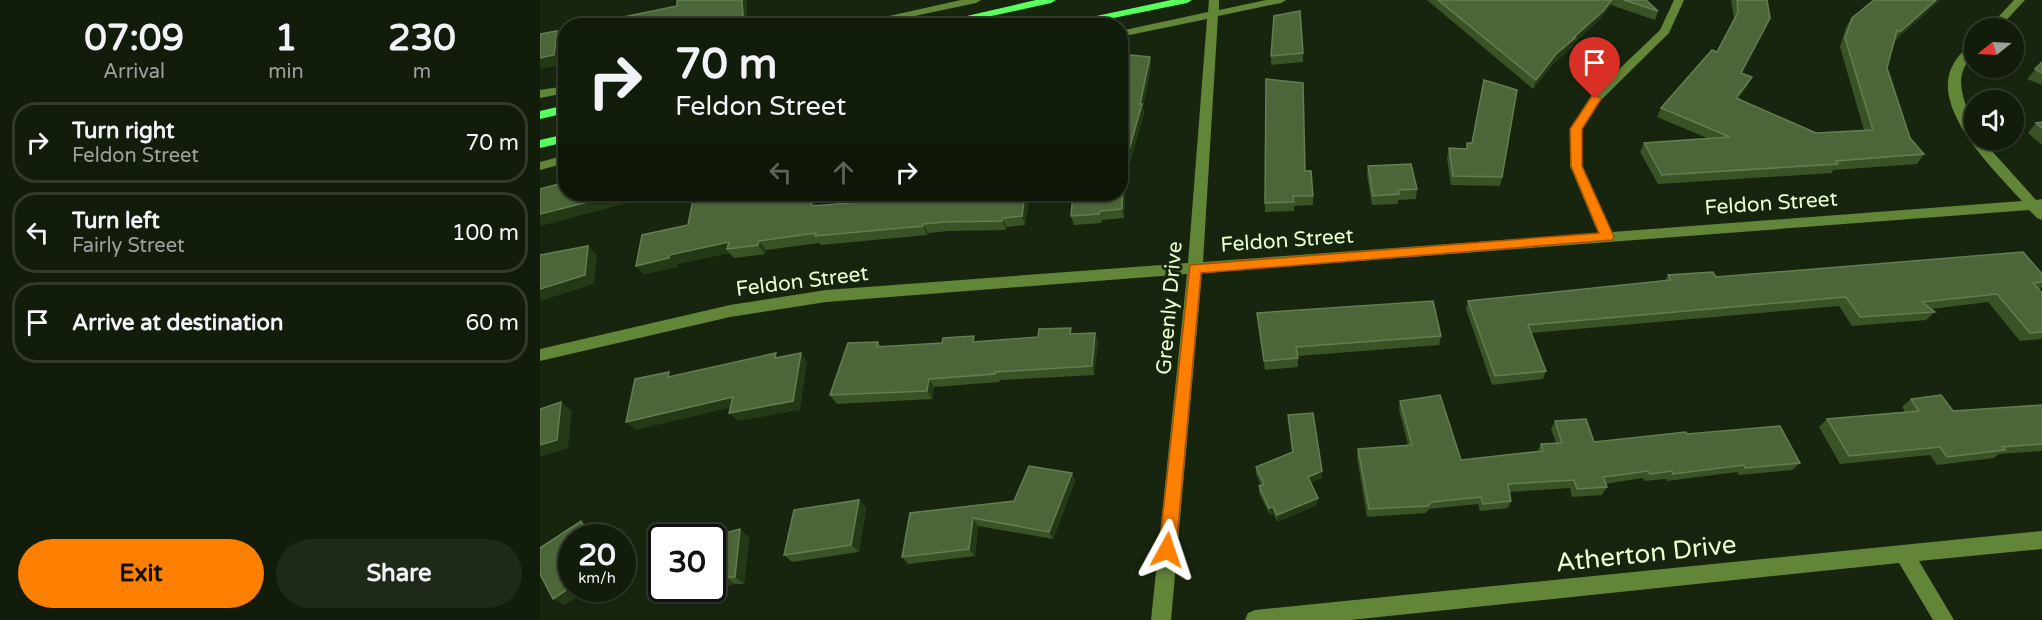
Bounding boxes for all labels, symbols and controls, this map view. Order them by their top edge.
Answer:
text: 07:09 [84,17,184,60]
text: 1 [275,17,297,60]
text: 230 [388,17,456,60]
north arrow [1964,18,2024,78]
map controls [1964,18,2024,150]
pin [1569,37,1620,99]
text: 70 m [675,39,777,90]
icon: right [576,42,654,120]
icon: arrive [1578,46,1611,79]
text: Arrival [103,60,165,84]
text: min [268,60,304,84]
text: m [413,60,431,84]
text: Feldon Street [675,90,846,123]
button: sound [1964,90,2024,150]
text: Turn right [72,118,174,144]
icon: right [21,126,54,159]
text: 70 m [465,130,519,156]
text: Feldon Street [72,144,199,168]
icon: left [764,156,797,189]
icon: ahead [827,156,860,189]
icon: right [890,156,923,189]
street label: Feldon Street [1704,186,1838,221]
text: Turn left [72,208,160,234]
icon: left [21,216,54,249]
text: 100 m [452,220,519,246]
street label: Feldon Street [1220,223,1354,258]
text: Fairly Street [72,234,185,258]
street label: Greenly Drive [1151,240,1188,376]
street label: Feldon Street [734,261,870,302]
icon: arrive [21,306,54,339]
text: Arrive at destination [72,310,283,336]
text: 60 m [465,310,519,336]
position arrow [1135,518,1199,582]
speed limit sign: 30 [648,524,726,602]
street label: Atherton Drive [1554,529,1738,578]
text: 20 [578,537,616,574]
button: Exit [18,539,264,608]
button: Share [276,539,522,608]
text: km/h [578,569,616,587]

